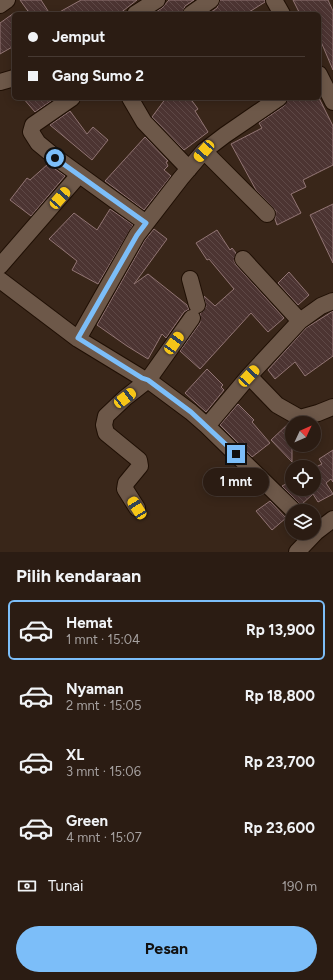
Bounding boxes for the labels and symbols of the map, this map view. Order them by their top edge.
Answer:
car [192,138,216,164]
route start [46,149,64,167]
car [48,185,72,211]
car [162,330,186,356]
car [236,363,262,389]
car [112,386,138,410]
north arrow [285,416,321,452]
route end [227,445,245,463]
callout: 1 mnt [203,468,269,496]
car [126,495,148,521]

